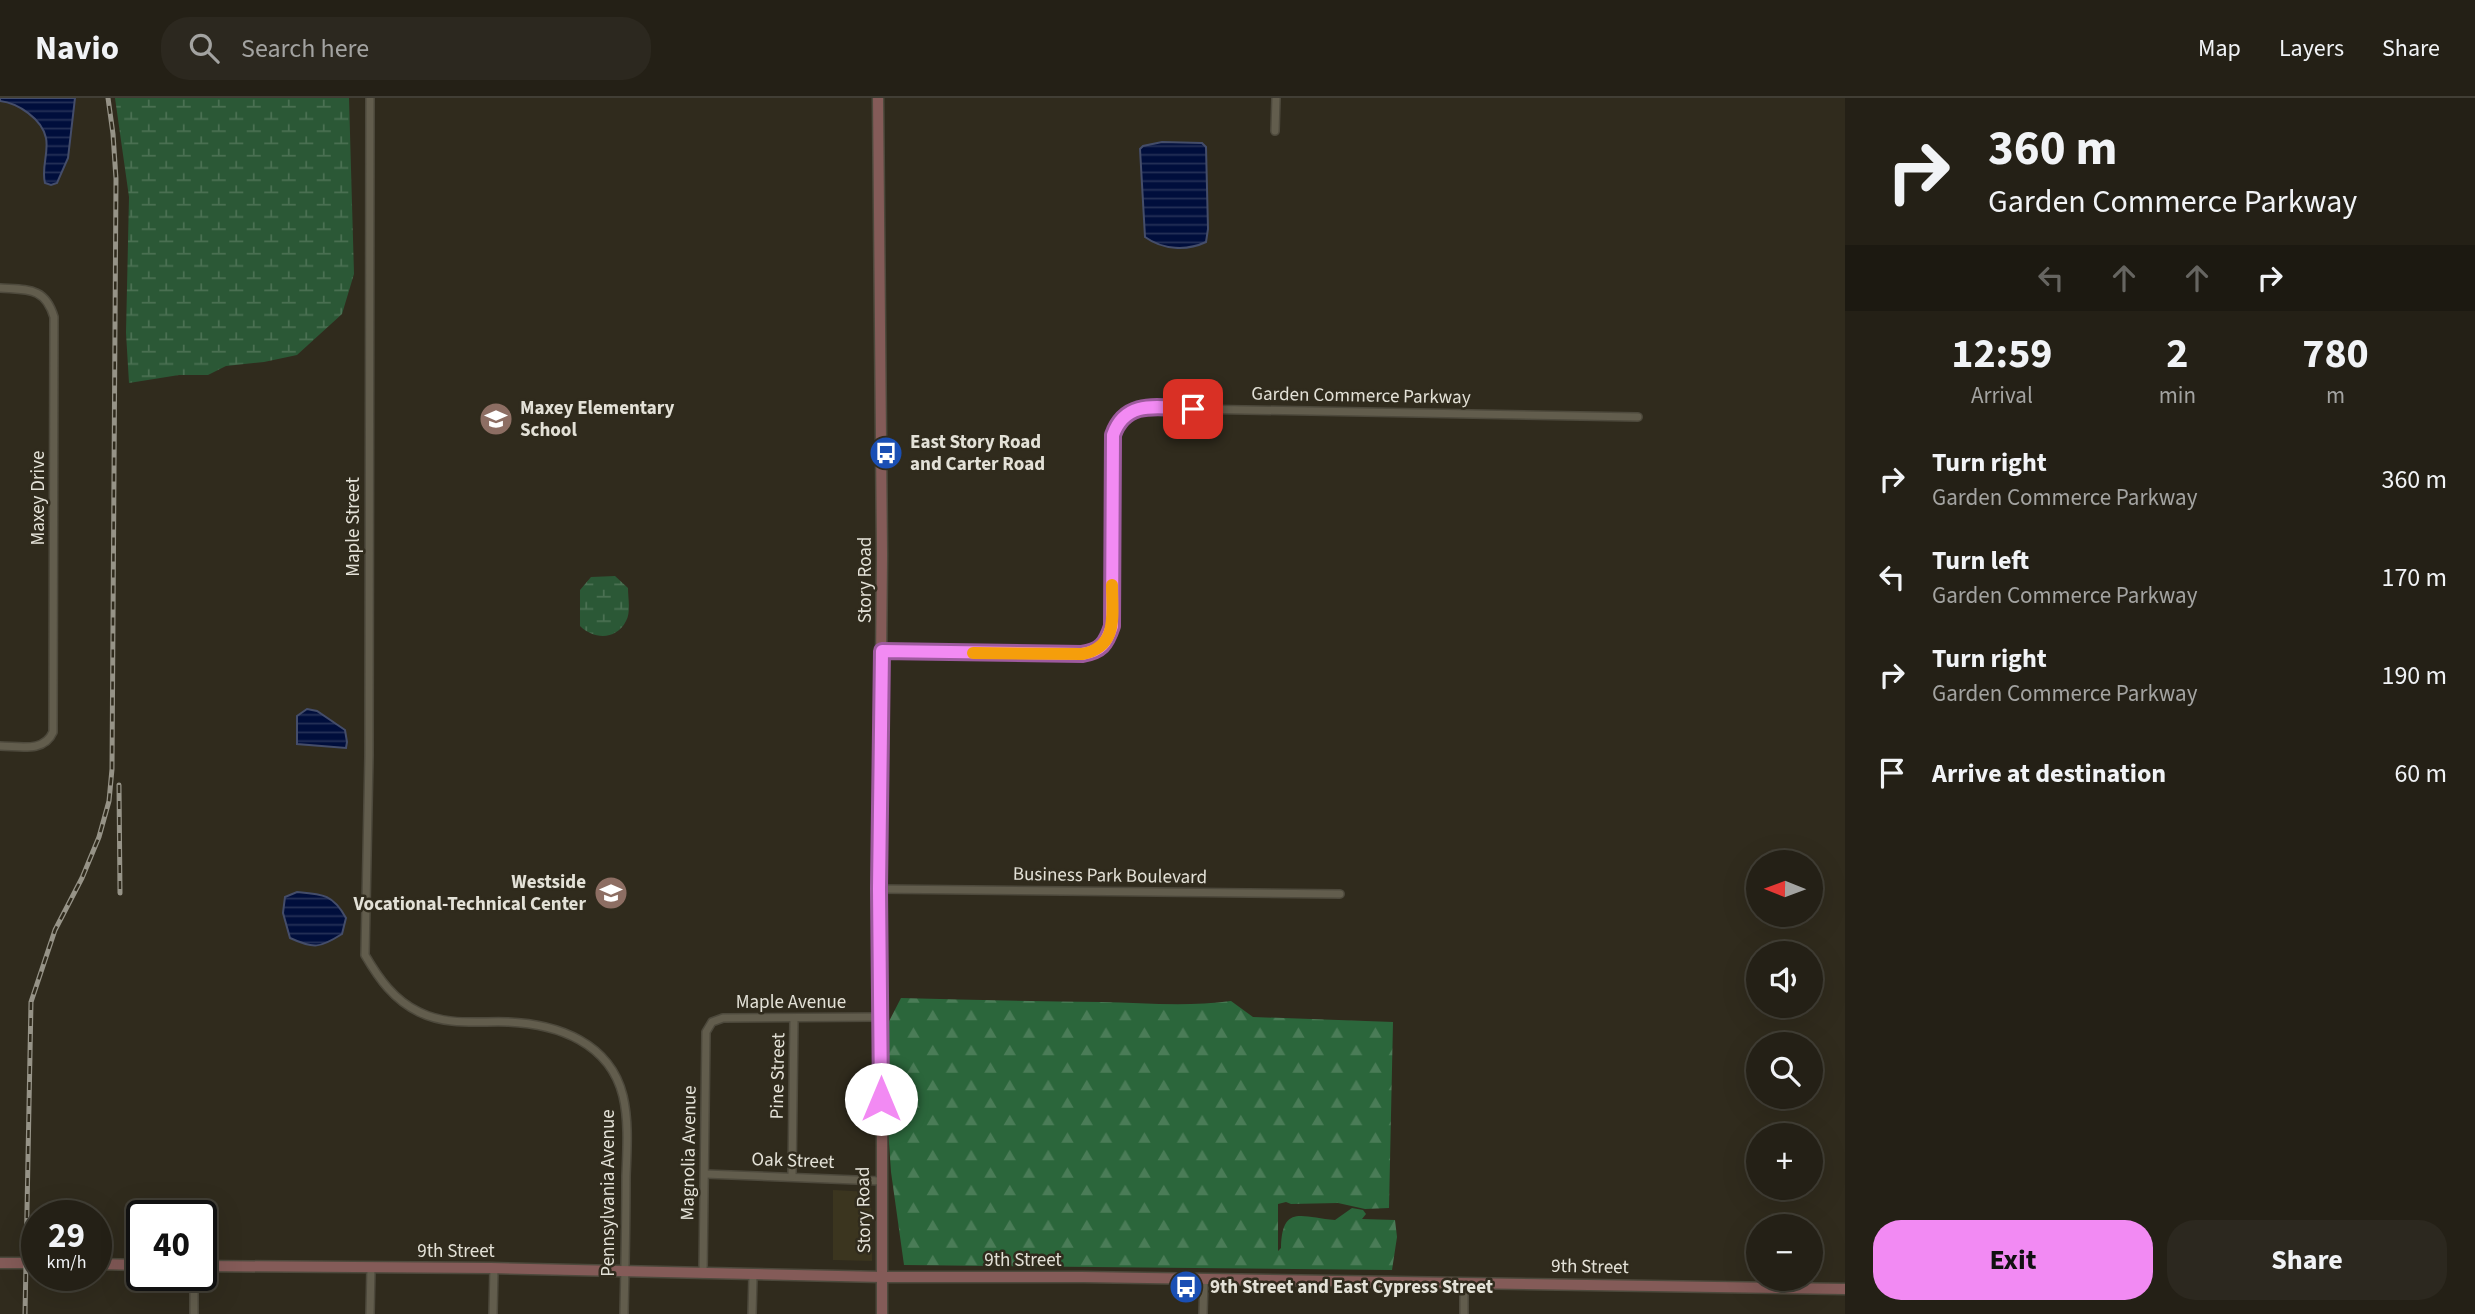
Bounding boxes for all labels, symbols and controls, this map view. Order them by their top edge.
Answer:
search box [161,17,651,80]
text: Navio [35,25,119,72]
icon: search [185,29,223,67]
text: Search here [241,30,369,67]
text: Map [2198,31,2241,66]
text: Layers [2279,31,2344,66]
text: Share [2382,31,2440,66]
text: 360 m [1988,114,2117,184]
icon: right [1873,126,1964,217]
text: Garden Commerce Parkway [1988,179,2357,225]
icon: left [2032,259,2070,297]
icon: ahead [2105,259,2143,297]
icon: ahead [2178,259,2216,297]
icon: right [2251,259,2289,297]
text: 12:59 [1951,324,2053,384]
text: 2 [2166,324,2188,384]
text: 780 [2302,324,2369,384]
pin [1163,379,1223,439]
text: Arrival [1971,379,2033,412]
text: min [2159,379,2196,412]
text: m [2326,379,2345,412]
street label: Garden Commerce Parkway [1251,381,1471,411]
icon: arrive [1174,390,1212,428]
place label: Maxey Elementary School [520,395,674,444]
school or university icon: Maxey Elementary School [477,400,515,438]
place label: East Story Road and Carter Road [910,429,1045,478]
bus stop icon: East Story Road and Carter Road [867,434,905,472]
text: Turn right [1932,444,2047,481]
street label: Maxey Drive [25,451,52,545]
icon: right [1873,460,1911,498]
text: 360 m [2381,461,2447,498]
street label: Maple Street [340,477,367,577]
text: Garden Commerce Parkway [1932,481,2197,514]
street label: Story Road [852,537,879,623]
text: Turn left [1932,542,2029,579]
icon: left [1873,558,1911,596]
text: 170 m [2381,559,2447,596]
text: Garden Commerce Parkway [1932,579,2197,612]
text: Turn right [1932,640,2047,677]
icon: right [1873,656,1911,694]
text: 190 m [2381,657,2447,694]
text: Garden Commerce Parkway [1932,677,2197,710]
icon: arrive [1873,754,1911,792]
text: Arrive at destination [1932,755,2166,792]
text: 60 m [2394,755,2447,792]
north arrow [1746,850,1824,928]
map controls [1746,850,1823,1291]
street label: Business Park Boulevard [1013,861,1207,891]
place label: Westside Vocational-Technical Center [352,869,586,918]
school or university icon: Westside Vocational-Technical Center [592,874,630,912]
button: sound [1746,941,1823,1018]
street label: Maple Avenue [736,989,846,1016]
street label: Pine Street [764,1032,792,1120]
button: search [1746,1032,1823,1109]
position arrow [844,1062,918,1136]
street label: Magnolia Avenue [674,1085,704,1221]
street label: Pennsylvania Avenue [595,1109,622,1277]
button: + [1746,1123,1823,1200]
street label: Oak Street [751,1146,836,1176]
street label: Story Road [850,1166,878,1254]
speed limit sign: 40 [126,1200,217,1291]
text: 29 [48,1211,85,1261]
button: − [1746,1214,1823,1291]
button: Exit [1873,1220,2153,1300]
button: Share [2167,1220,2447,1300]
street label: 9th Street [417,1238,495,1265]
street label: 9th Street [984,1247,1062,1274]
text: km/h [47,1250,86,1275]
street label: 9th Street [1551,1253,1630,1281]
bus stop icon: 9th Street and East Cypress Street [1167,1268,1205,1306]
place label: 9th Street and East Cypress Street [1210,1274,1493,1301]

